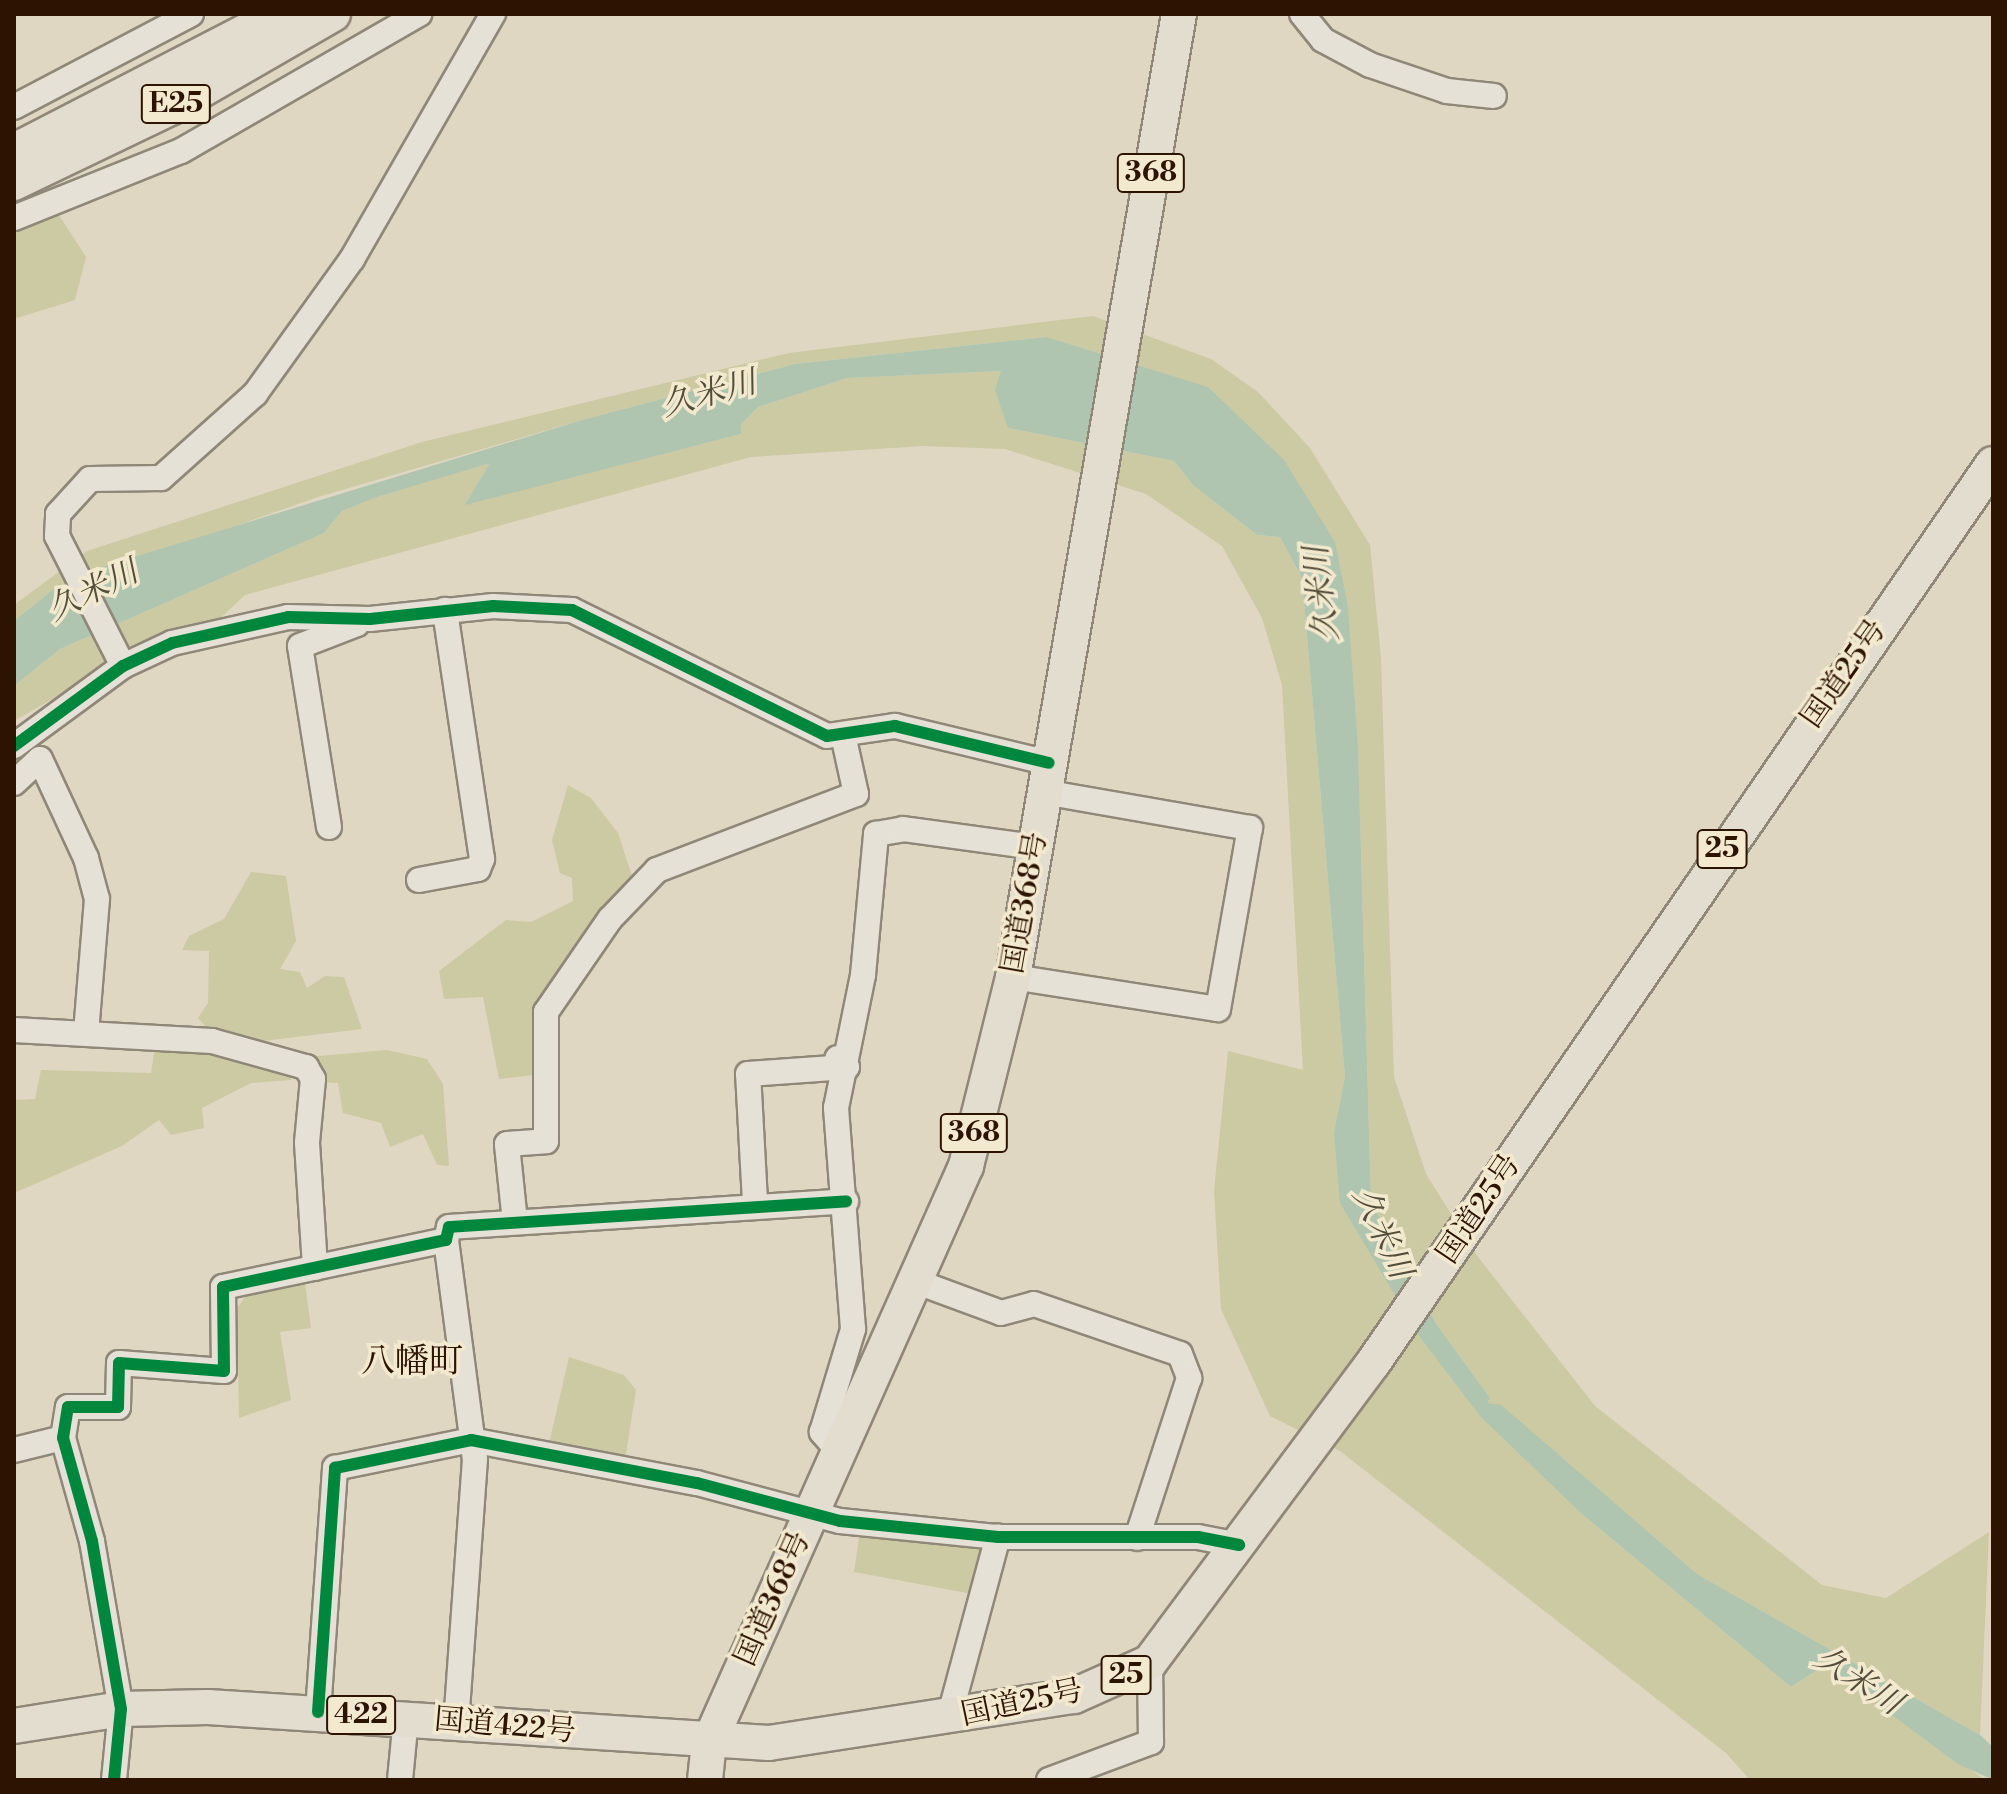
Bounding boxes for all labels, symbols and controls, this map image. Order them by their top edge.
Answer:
road number: E25 [140,80,212,128]
road number: 368 [1115,149,1187,197]
water label: 久米川 [658,363,760,425]
water label: 久米川 [1297,544,1347,644]
water label: 久米川 [41,553,145,629]
street label: 国道25号 [1794,613,1894,735]
road number: 25 [1696,825,1748,873]
street label: 国道368号 [995,829,1055,977]
road number: 368 [938,1109,1010,1157]
street label: 国道25号 [1430,1148,1528,1270]
water label: 久米川 [1344,1181,1420,1285]
district label: 八幡町 [361,1343,463,1383]
street label: 国道368号 [727,1526,819,1672]
water label: 久米川 [1807,1639,1909,1723]
road number: 25 [1100,1651,1152,1699]
street label: 国道25号 [958,1673,1086,1733]
road number: 422 [325,1691,397,1739]
street label: 国道422号 [433,1702,577,1750]

